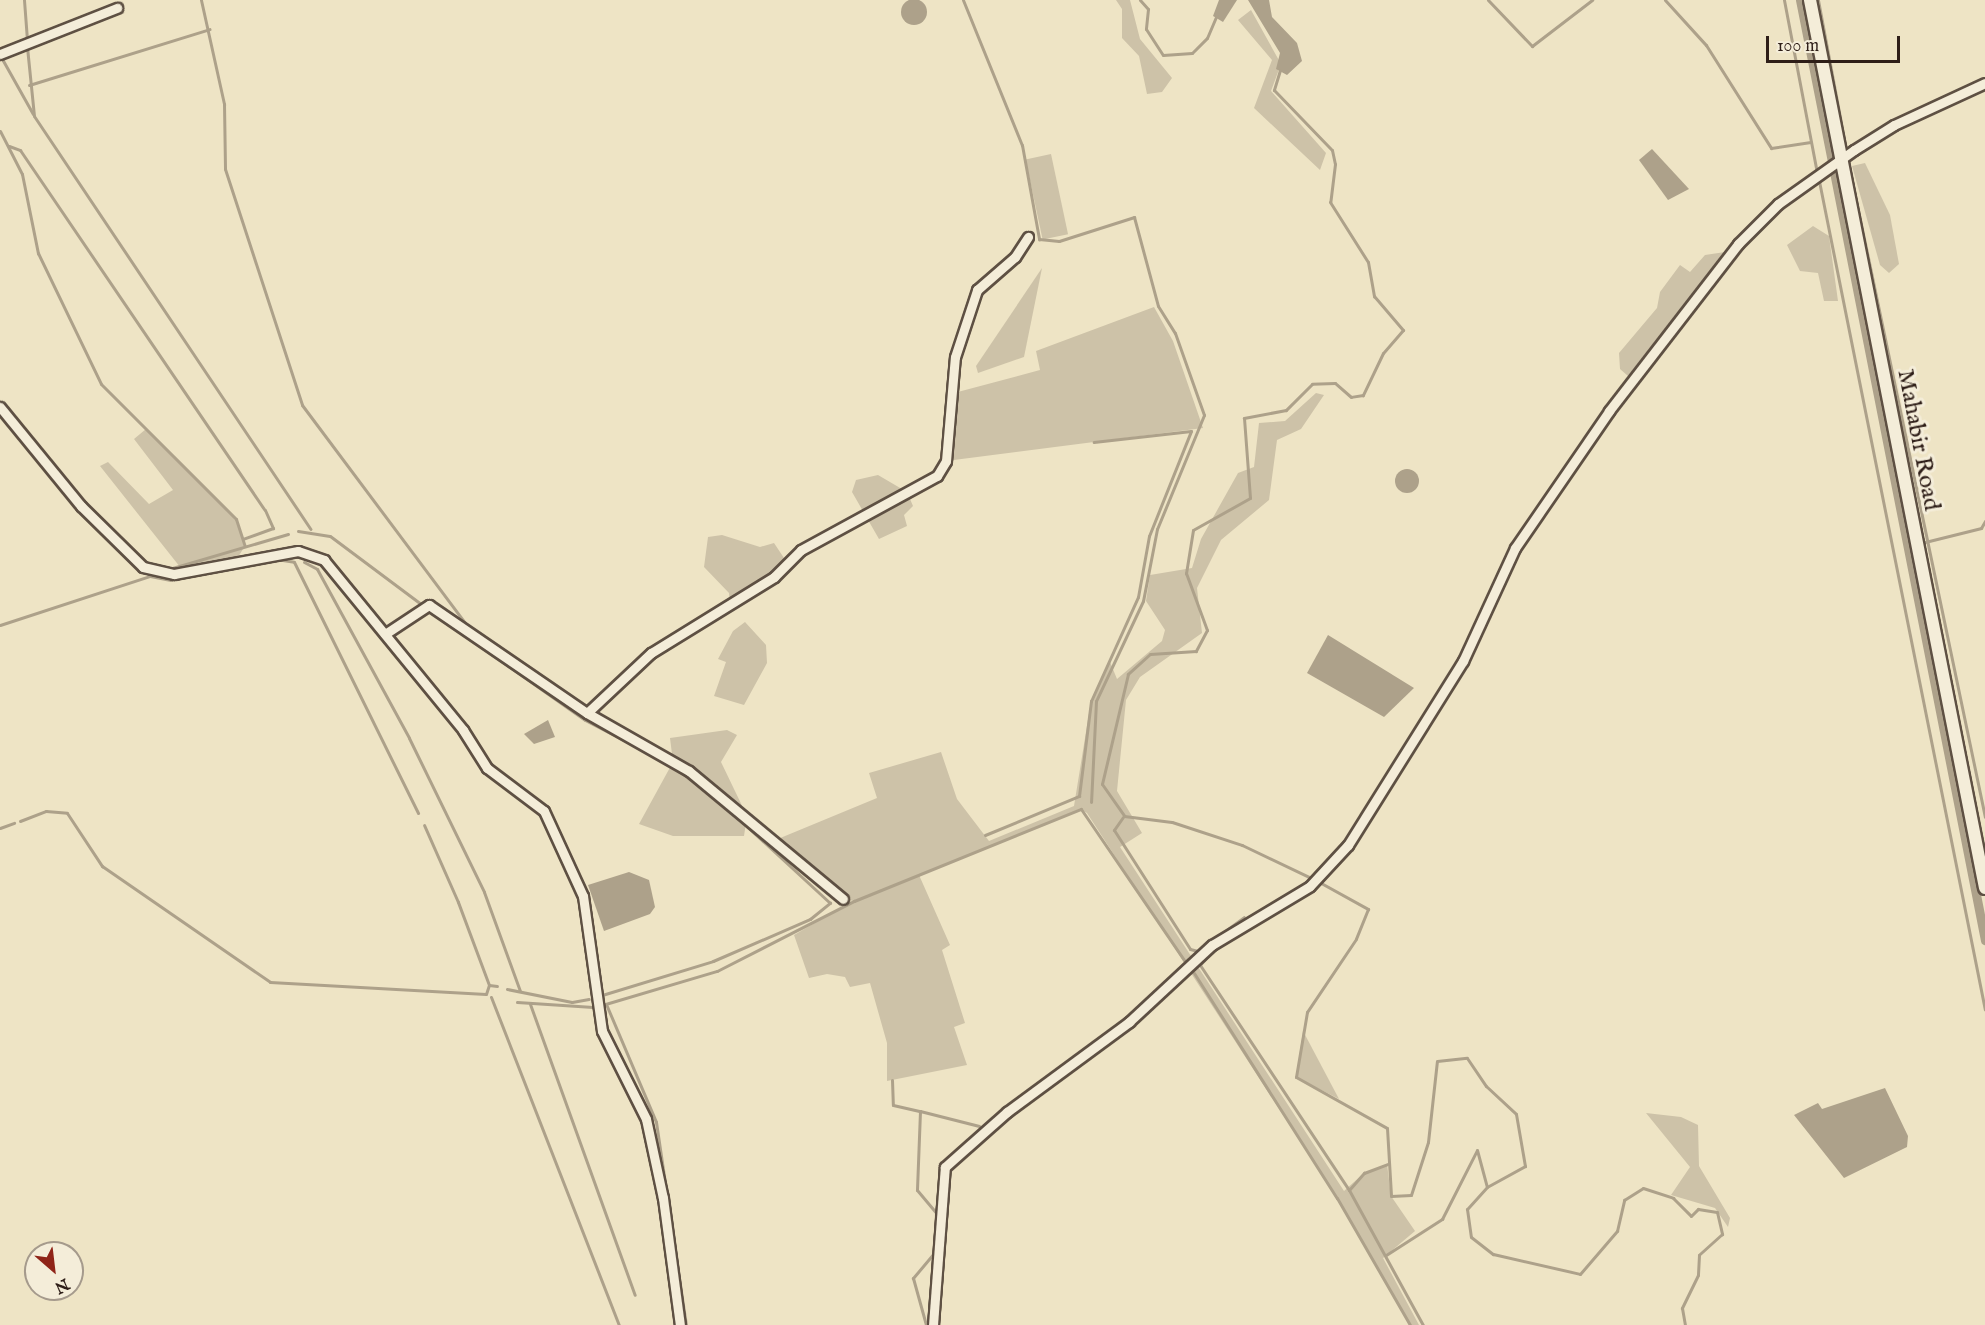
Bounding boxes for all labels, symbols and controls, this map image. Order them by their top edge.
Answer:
scale bar [1769,24,1902,62]
text: 100 m [1777,35,1819,58]
street label: Mahabir Road [1890,367,1946,513]
north arrow [24,1241,84,1301]
text: N [51,1273,72,1297]

